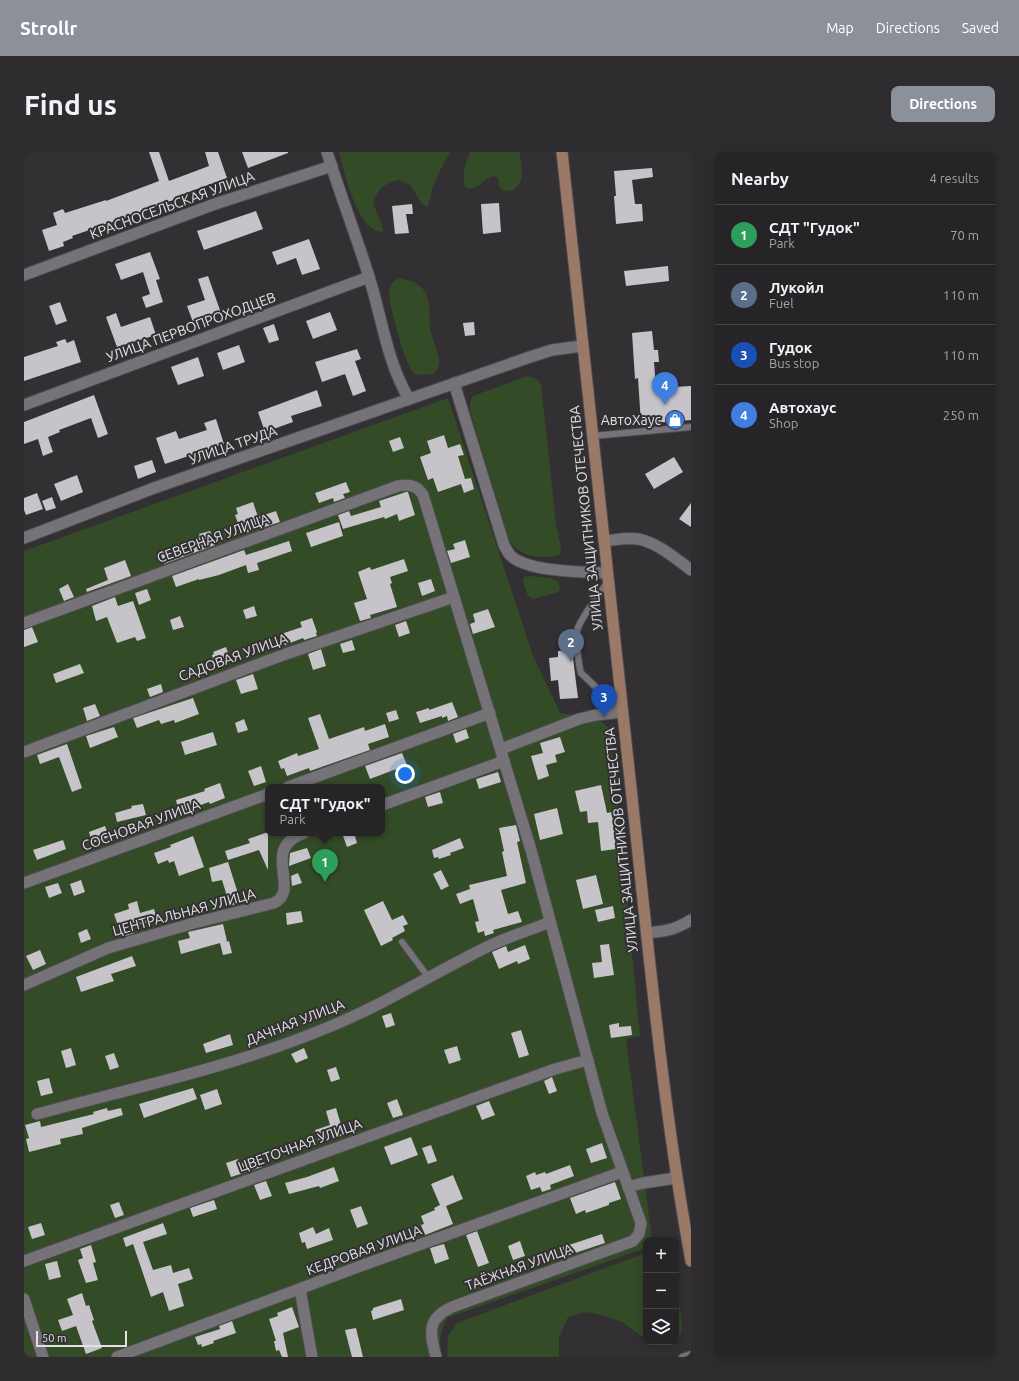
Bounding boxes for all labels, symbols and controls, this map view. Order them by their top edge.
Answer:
text: Strollr [20,17,77,39]
text: Map [826,20,854,36]
text: Directions [876,20,940,36]
text: Saved [962,20,999,36]
button: Directions [891,86,995,122]
text: Find us [24,89,117,120]
street label: КРАСНОСЕЛЬСКАЯ УЛИЦА [87,168,257,242]
text: Nearby [731,169,789,188]
text: 4 results [929,171,979,185]
text: СДТ "Гудок" [769,219,860,236]
text: 1 [740,228,748,242]
text: 70 m [950,228,979,242]
text: Park [769,236,795,250]
text: Лукойл [769,279,824,296]
text: 2 [740,288,748,302]
text: 110 m [943,288,979,302]
street label: УЛИЦА ПЕРВОПРОХОДЦЕВ [104,289,278,365]
text: Fuel [769,296,794,310]
text: Гудок [769,339,812,356]
text: 3 [740,348,748,362]
text: 110 m [943,348,979,362]
text: Bus stop [769,356,819,370]
pin: 4 [652,372,678,405]
text: Автохаус [769,399,836,416]
street label: УЛИЦА ЗАЩИТНИКОВ ОТЕЧЕСТВА [566,405,606,631]
text: 4 [740,408,748,422]
text: 250 m [943,408,979,422]
shop icon: АвтоХаус [664,409,686,431]
place label: АвтоХаус [601,412,661,428]
text: Shop [769,416,798,430]
street label: УЛИЦА ТРУДА [187,422,279,468]
street label: СЕВЕРНАЯ УЛИЦА [154,510,272,566]
pin: 2 [558,629,584,662]
street label: САДОВАЯ УЛИЦА [176,630,290,684]
pin: 3 [591,684,617,717]
street label: УЛИЦА ЗАЩИТНИКОВ ОТЕЧЕСТВА [601,727,641,953]
your location [395,764,415,784]
popup [265,784,385,836]
text: СДТ "Гудок" [280,795,370,812]
street label: СОСНОВАЯ УЛИЦА [80,796,202,854]
text: Park [280,812,305,826]
pin: 1 [312,849,338,882]
street label: ЦЕНТРАЛЬНАЯ УЛИЦА [111,885,257,939]
street label: ДАЧНАЯ УЛИЦА [243,996,347,1048]
street label: ЦВЕТОЧНАЯ УЛИЦА [236,1115,364,1175]
street label: КЕДРОВАЯ УЛИЦА [304,1222,424,1278]
map controls [643,1237,679,1345]
button: + [643,1237,679,1273]
street label: ТАЁЖНАЯ УЛИЦА [463,1240,575,1294]
button: − [643,1273,679,1309]
button: layers [643,1309,679,1345]
scale bar [36,1329,127,1348]
text: 50 m [42,1332,66,1344]

